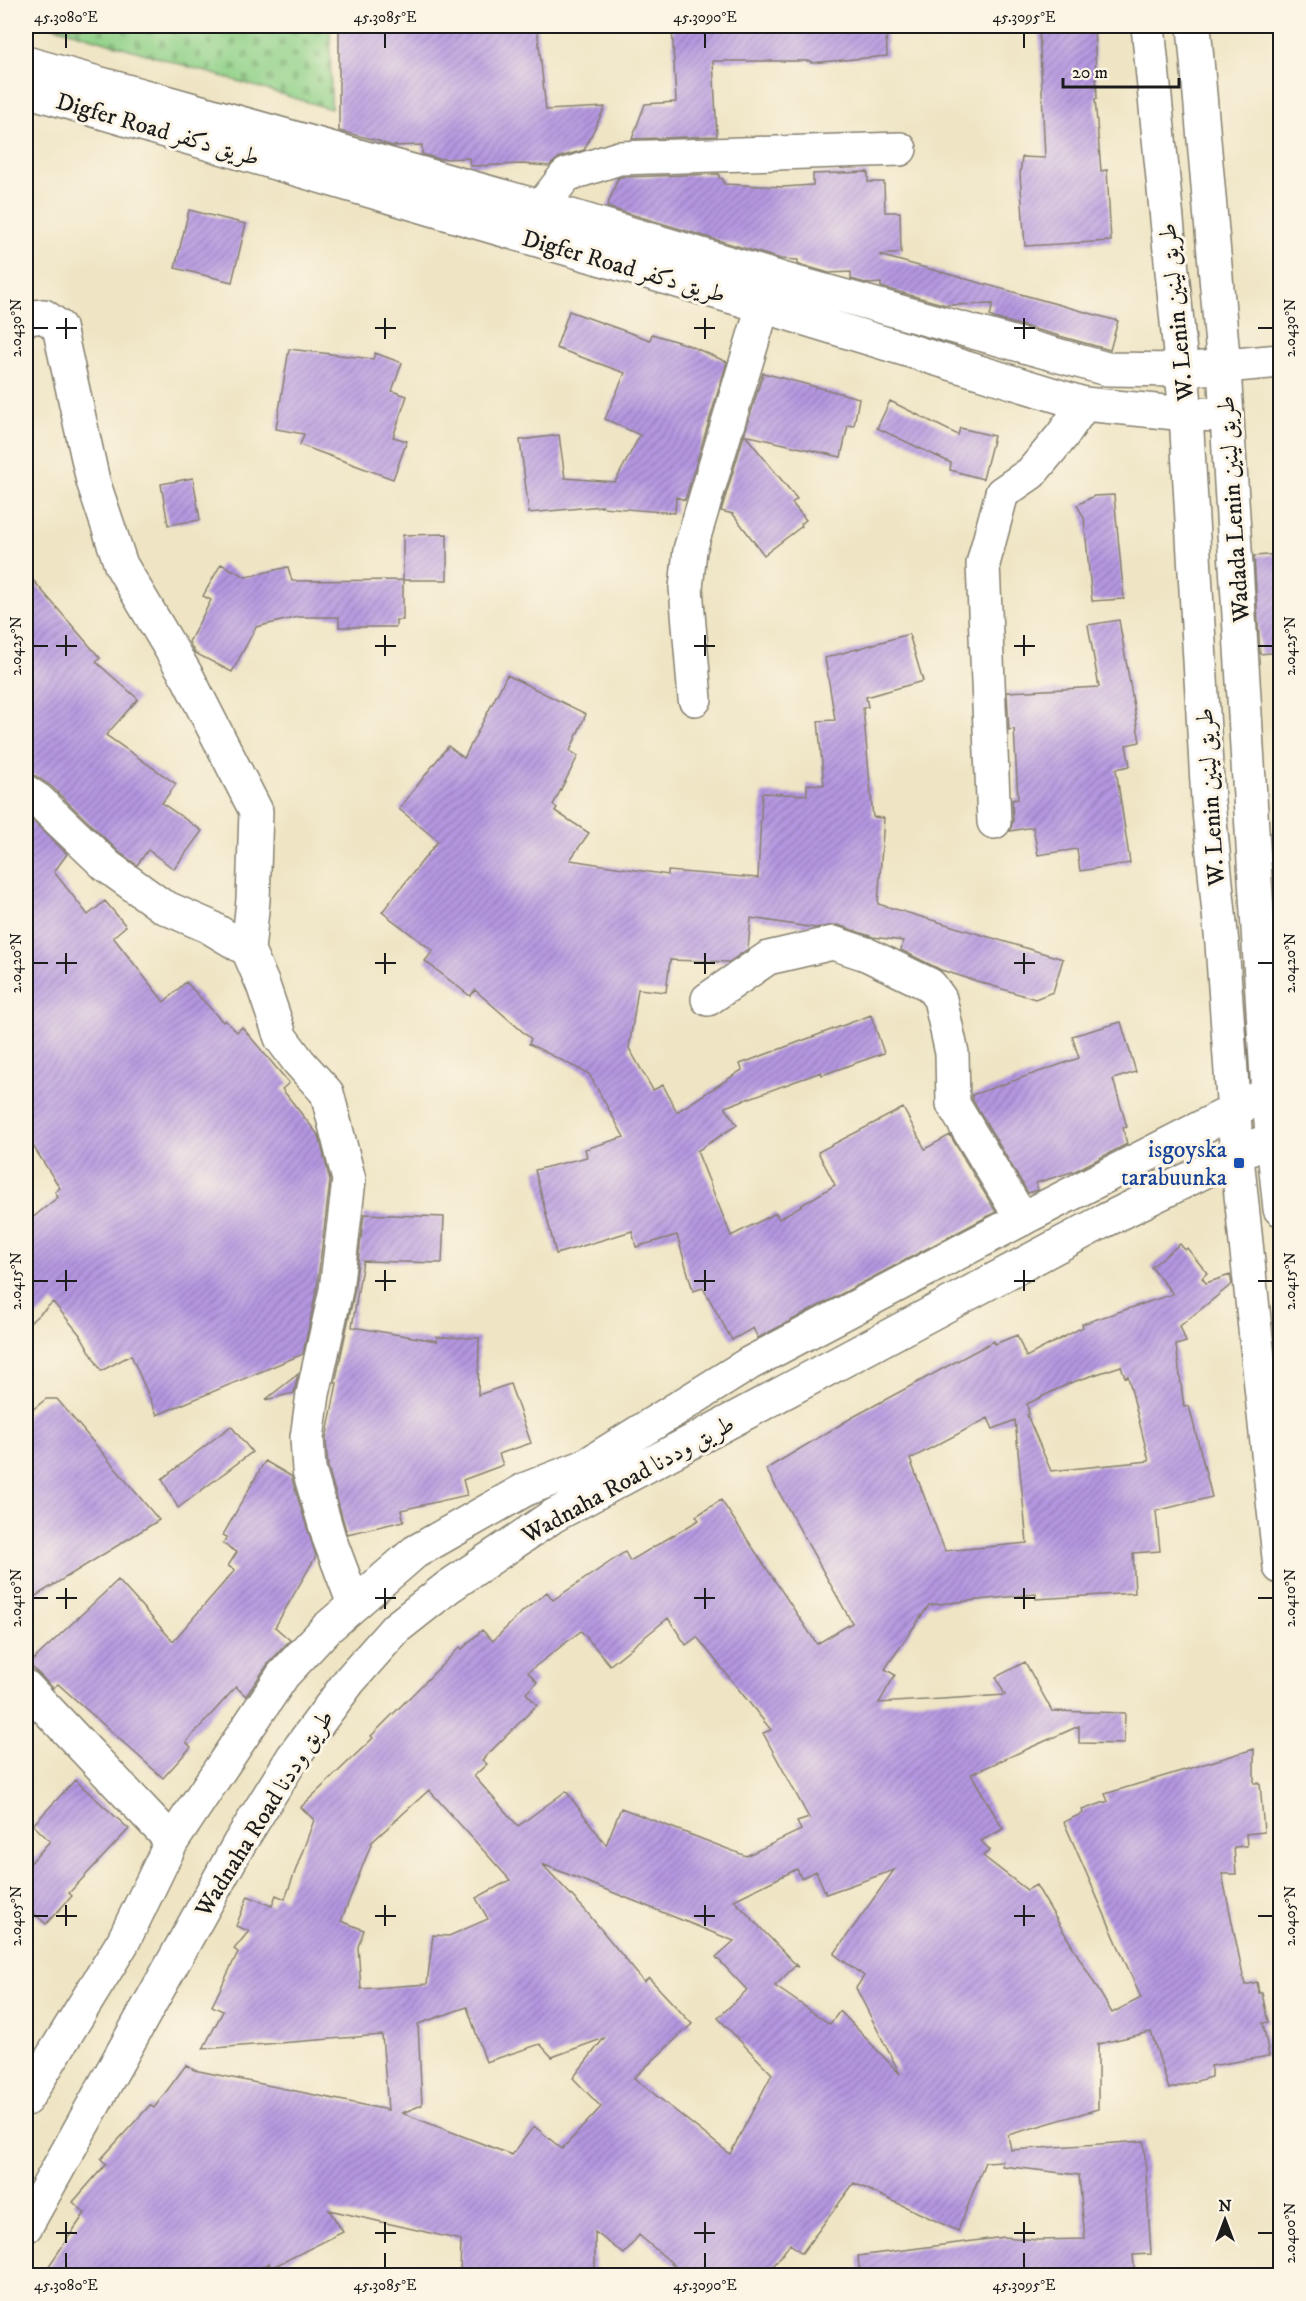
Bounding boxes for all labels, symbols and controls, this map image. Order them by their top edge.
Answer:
text: 45.3080°E [34,8,98,27]
text: 45.3085°E [353,8,417,27]
text: 45.3090°E [673,8,737,27]
text: 45.3095°E [992,8,1056,27]
scale bar [1063,51,1178,89]
text: 20 m [1072,62,1108,84]
street label: Digfer Road طريق دكفر [52,87,263,173]
street label: W. Lenin طريق لينين [1153,222,1201,403]
street label: Digfer Road طريق دكفر [518,224,729,310]
text: 2.0430°N [7,299,26,357]
text: 2.0430°N [1281,299,1300,357]
street label: Wadada Lenin طريق لينين [1211,395,1257,624]
text: 2.0425°N [7,616,26,676]
text: 2.0425°N [1281,616,1300,676]
street label: W. Lenin طريق لينين [1190,707,1232,888]
text: 2.0420°N [7,933,26,993]
text: 2.0420°N [1281,933,1300,993]
place label: isgoyska tarabuunka [1121,1135,1228,1193]
marker: isgoyska tarabuunka [1232,1156,1246,1170]
text: 2.0415°N [7,1252,26,1310]
text: 2.0415°N [1281,1252,1300,1310]
street label: Wadnaha Road طريق وددنا [516,1409,740,1551]
text: 2.0410°N [7,1569,26,1627]
text: 2.0410°N [1281,1569,1300,1627]
street label: Wadnaha Road طريق وددنا [188,1704,341,1923]
text: 2.0405°N [7,1886,26,1946]
text: 2.0405°N [1281,1886,1300,1946]
north arrow [1195,2190,1255,2250]
text: N [1218,2196,1232,2216]
text: 2.0400°N [1281,2202,1300,2264]
text: 45.3080°E [34,2276,98,2295]
text: 45.3085°E [353,2276,417,2295]
text: 45.3090°E [673,2276,737,2295]
text: 45.3095°E [992,2276,1056,2295]

